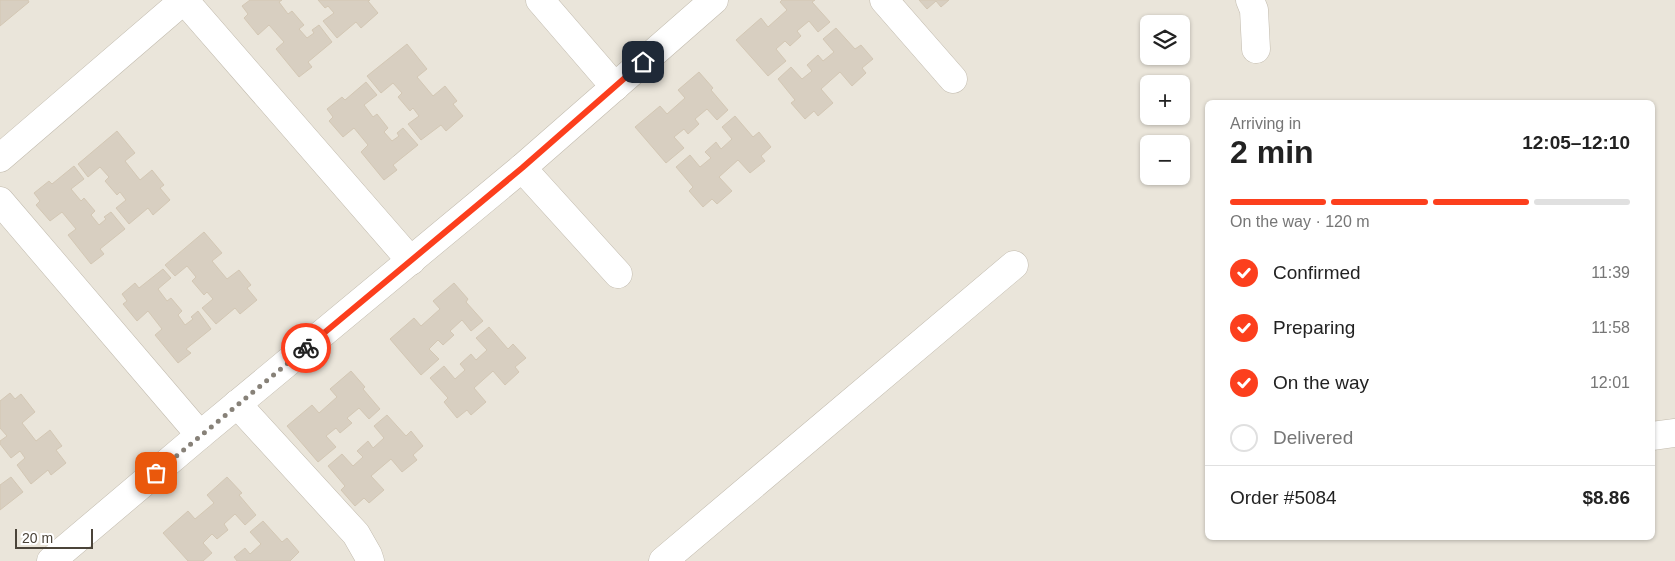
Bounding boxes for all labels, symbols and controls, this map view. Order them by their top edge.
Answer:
map controls [1140,15,1190,185]
button: layers [1140,15,1190,65]
pin [622,41,664,83]
icon: home [629,48,657,76]
button: + [1140,75,1190,125]
text: Arriving in [1230,115,1301,132]
text: 12:05–12:10 [1522,132,1630,153]
text: 2 min [1230,134,1314,170]
button: − [1140,135,1190,185]
text: On the way · 120 m [1230,213,1370,230]
icon: check [1230,259,1258,287]
text: Confirmed [1273,262,1361,283]
text: 11:39 [1591,264,1630,281]
icon: check [1230,314,1258,342]
text: Preparing [1273,317,1355,338]
text: 11:58 [1591,319,1630,336]
courier [281,323,331,373]
icon: bike [292,334,320,362]
icon: check [1230,369,1258,397]
text: On the way [1273,372,1369,393]
text: 12:01 [1590,374,1630,391]
text: Delivered [1273,427,1353,448]
pin [135,452,177,494]
icon: bag [142,459,170,487]
text: Order #5084 [1230,487,1337,508]
text: $8.86 [1582,487,1630,508]
scale bar [15,526,92,549]
text: 20 m [22,530,53,546]

